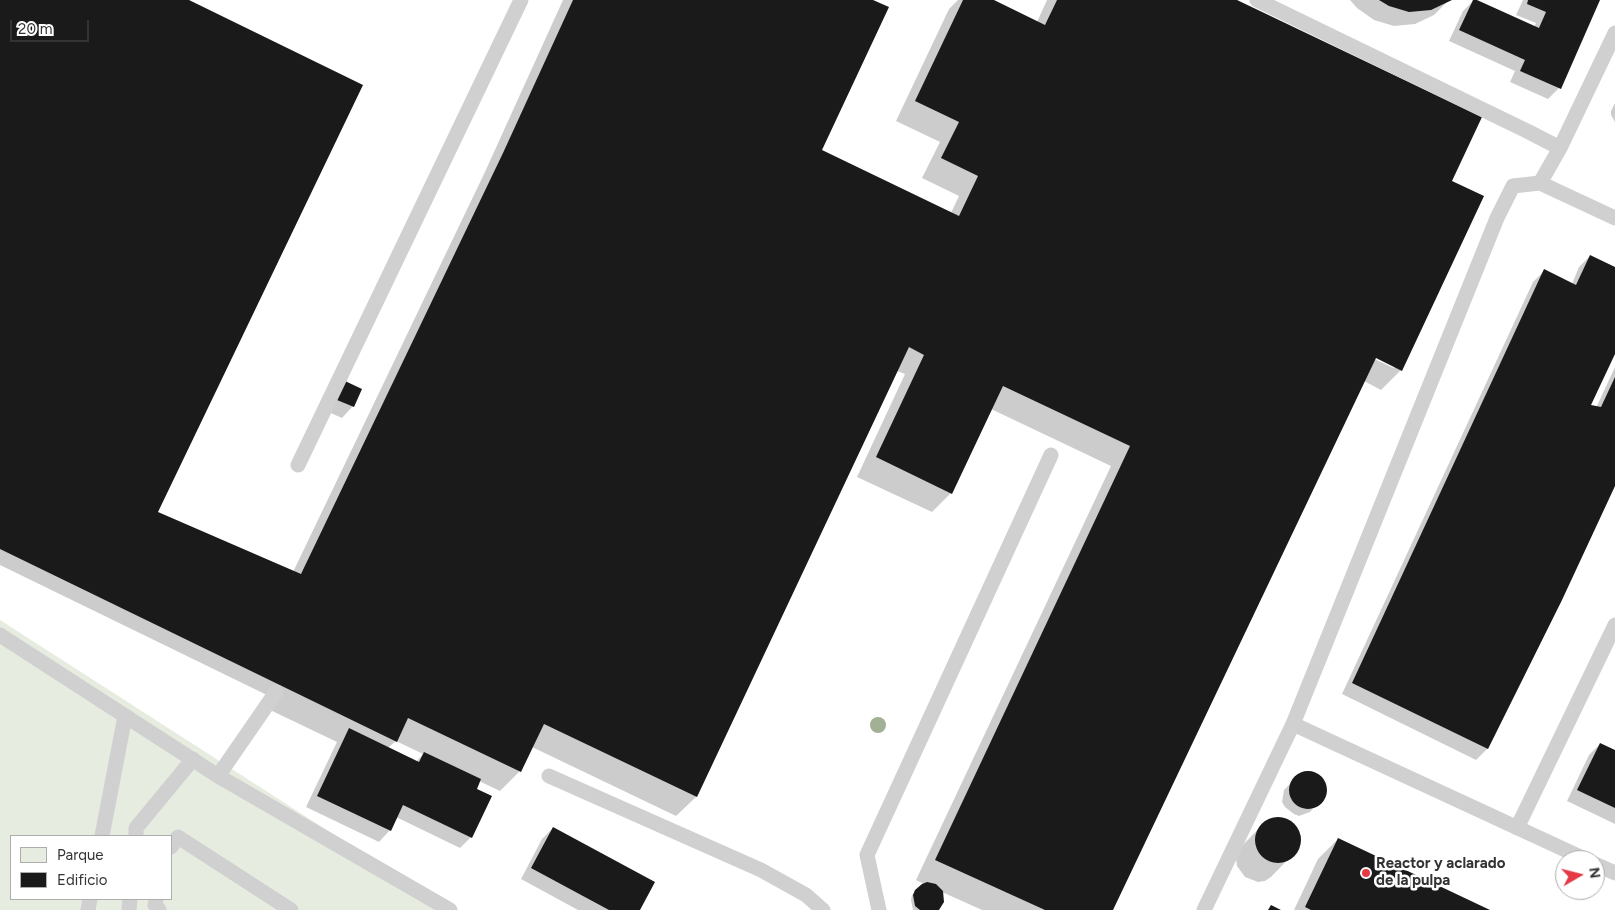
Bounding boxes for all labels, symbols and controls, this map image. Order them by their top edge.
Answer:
scale bar [12,10,91,42]
text: 20 m [18,20,52,38]
legend [10,835,172,900]
text: Parque [57,846,104,864]
north arrow [1555,850,1605,900]
place label: Reactor y aclarado de la pulpa [1376,855,1505,890]
text: N [1585,866,1604,880]
marker: Reactor y aclarado de la pulpa [1360,867,1372,879]
text: Edificio [57,871,107,889]

